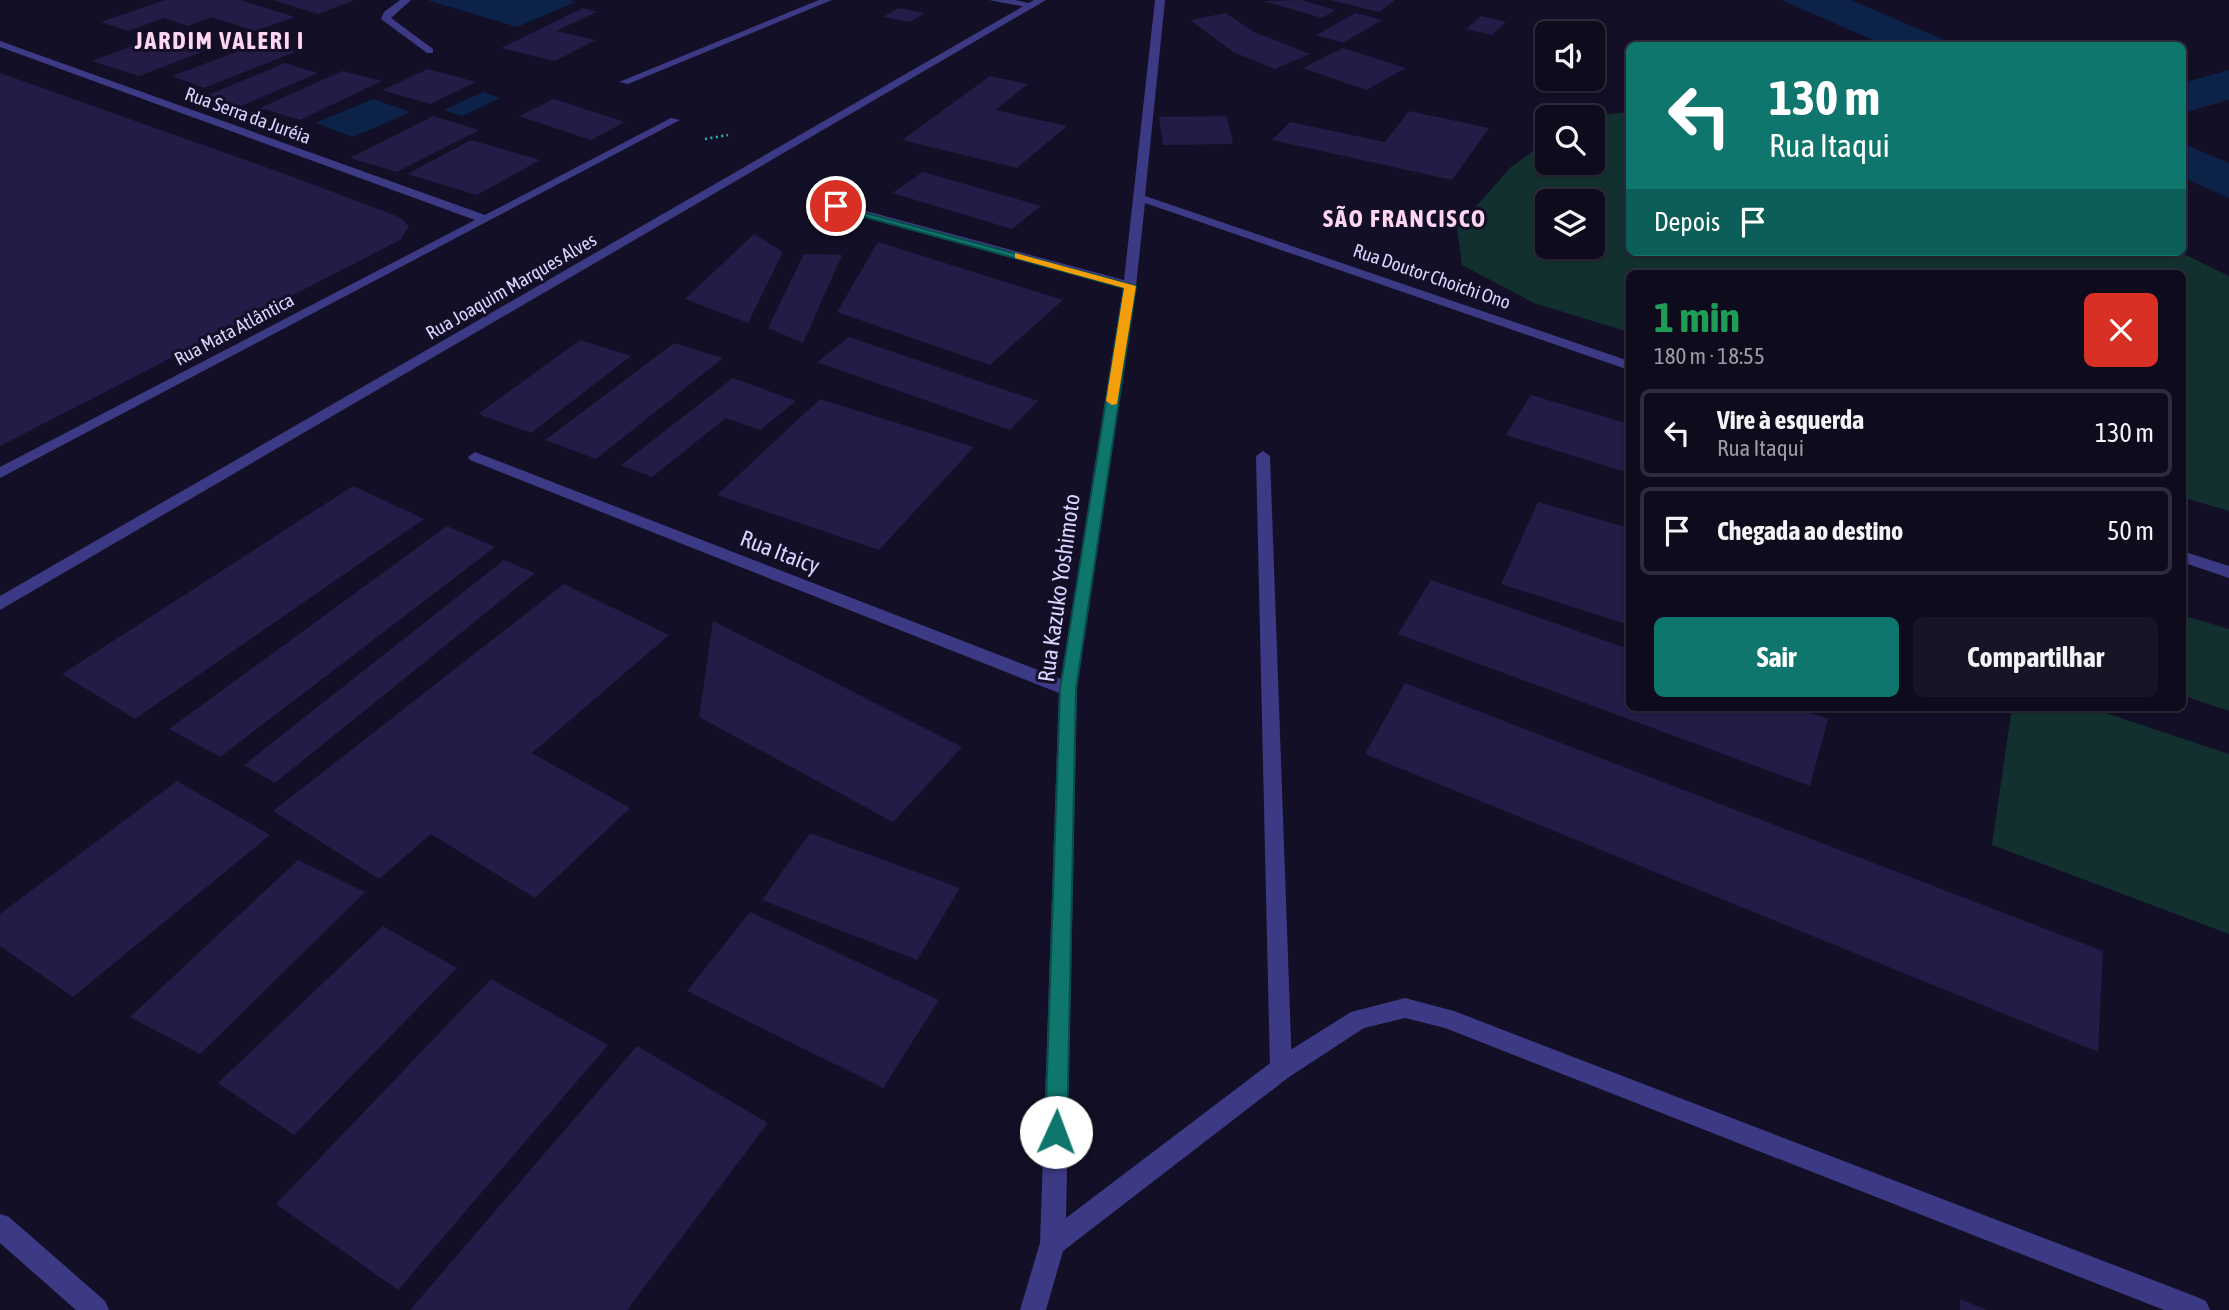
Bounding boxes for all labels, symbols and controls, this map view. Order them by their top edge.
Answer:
map controls [1535,21,1605,259]
button: sound [1535,21,1605,91]
district label: JARDIM VALERI I [134,27,305,54]
text: 130 m [1769,69,1880,125]
icon: left [1654,70,1745,161]
street label: Rua Serra da Juréia [182,82,314,148]
button: search [1535,105,1605,175]
text: Rua Itaqui [1769,127,1890,164]
pin [806,176,866,236]
icon: arrive [817,187,855,225]
button: layers [1535,189,1605,259]
icon: arrive [1734,203,1772,241]
district label: SÃO FRANCISCO [1323,205,1487,232]
text: Depois [1654,207,1720,237]
street label: Rua Joaquim Marques Alves [422,228,600,344]
street label: Rua Doutor Choichi Ono [1351,239,1514,313]
street label: Rua Mata Atlântica [170,288,298,370]
text: 1 min [1654,293,1740,341]
button: close [2084,293,2158,367]
text: 180 m · 18:55 [1654,343,1765,369]
text: Vire à esquerda [1717,405,1864,435]
icon: left [1658,414,1696,452]
text: 130 m [2095,418,2154,448]
text: Rua Itaqui [1717,435,1804,461]
street label: Rua Kazuko Yoshimoto [1033,492,1085,684]
icon: arrive [1658,512,1696,550]
text: Chegada ao destino [1717,516,1903,546]
text: 50 m [2107,516,2154,546]
street label: Rua Itaicy [737,525,823,579]
button: Sair [1654,617,1899,697]
button: Compartilhar [1913,617,2158,697]
position arrow [1019,1095,1093,1169]

